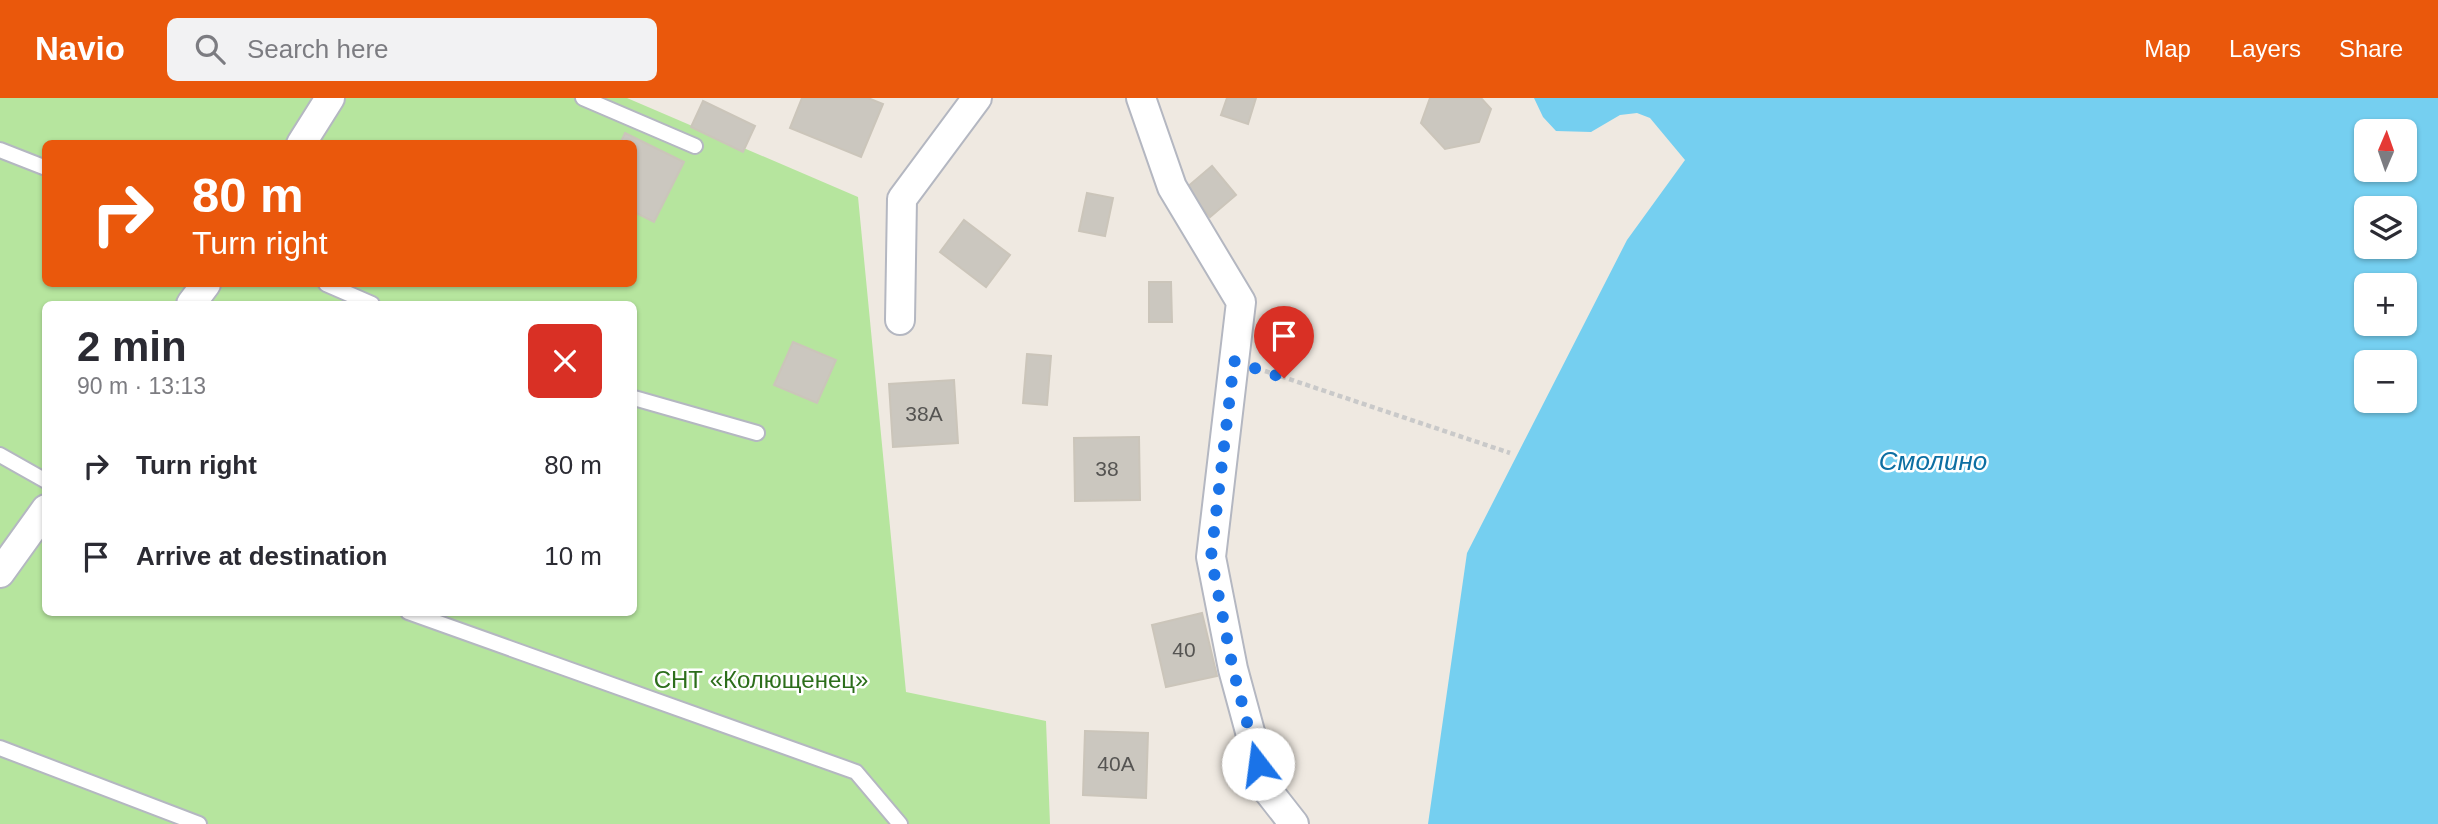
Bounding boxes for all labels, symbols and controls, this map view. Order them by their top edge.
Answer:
search box [167,18,657,81]
text: Navio [35,30,125,67]
icon: search [191,30,229,68]
text: Search here [247,34,389,64]
text: Map [2144,35,2191,62]
text: Layers [2229,35,2301,62]
text: Share [2339,35,2403,62]
north arrow [2354,119,2417,182]
map controls [2354,119,2417,413]
icon: right [77,168,168,259]
text: 80 m [192,168,304,222]
button: layers [2354,196,2417,259]
text: Turn right [192,225,328,261]
button: + [2354,273,2417,336]
pin [1254,306,1314,378]
icon: arrive [1265,317,1303,355]
text: 2 min [77,323,187,370]
button: close [528,324,602,398]
button: − [2354,350,2417,413]
text: 90 m · 13:13 [77,373,206,399]
house number: 38А [905,402,943,425]
water label: Смолино [1879,446,1987,476]
icon: right [77,447,115,485]
text: Turn right [136,450,257,480]
text: 80 m [544,450,602,480]
house number: 38 [1095,457,1119,480]
icon: arrive [77,538,115,576]
text: Arrive at destination [136,541,387,571]
text: 10 m [544,541,602,571]
house number: 40 [1172,638,1196,661]
park label: СНТ «Колющенец» [654,666,868,693]
position arrow [1221,727,1295,801]
house number: 40А [1097,752,1135,775]

